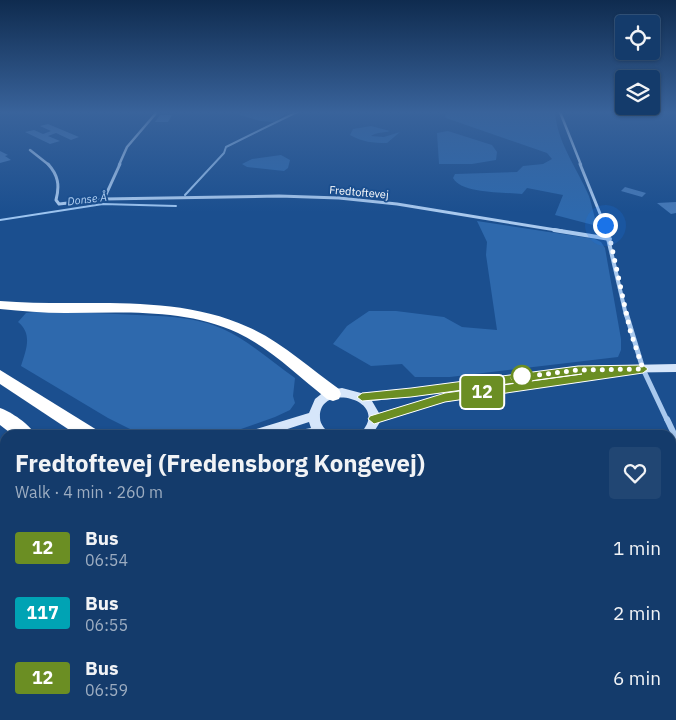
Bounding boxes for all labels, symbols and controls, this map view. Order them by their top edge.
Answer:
map controls [615,15,660,115]
button: locate [615,15,660,60]
button: layers [615,70,660,115]
street label: Fredtoftevej [329,182,389,202]
water label: Donse Å [66,190,108,208]
your location [593,213,618,238]
unlabelled marker [511,365,533,387]
line badge: 12 [460,376,504,408]
text: 12 [471,380,493,403]
text: Fredtoftevej (Fredensborg Kongevej) [15,447,425,479]
button: heart [609,447,661,499]
text: Walk · 4 min · 260 m [15,482,163,502]
text: Bus [85,526,119,550]
text: 12 [32,536,53,559]
text: 1 min [613,536,661,560]
text: 06:54 [85,550,128,570]
text: Bus [85,591,119,615]
text: 117 [26,601,59,624]
text: 2 min [613,601,661,625]
text: 06:55 [85,615,128,635]
text: Bus [85,656,119,680]
text: 12 [32,666,53,689]
text: 6 min [613,666,661,690]
text: 06:59 [85,680,128,700]

